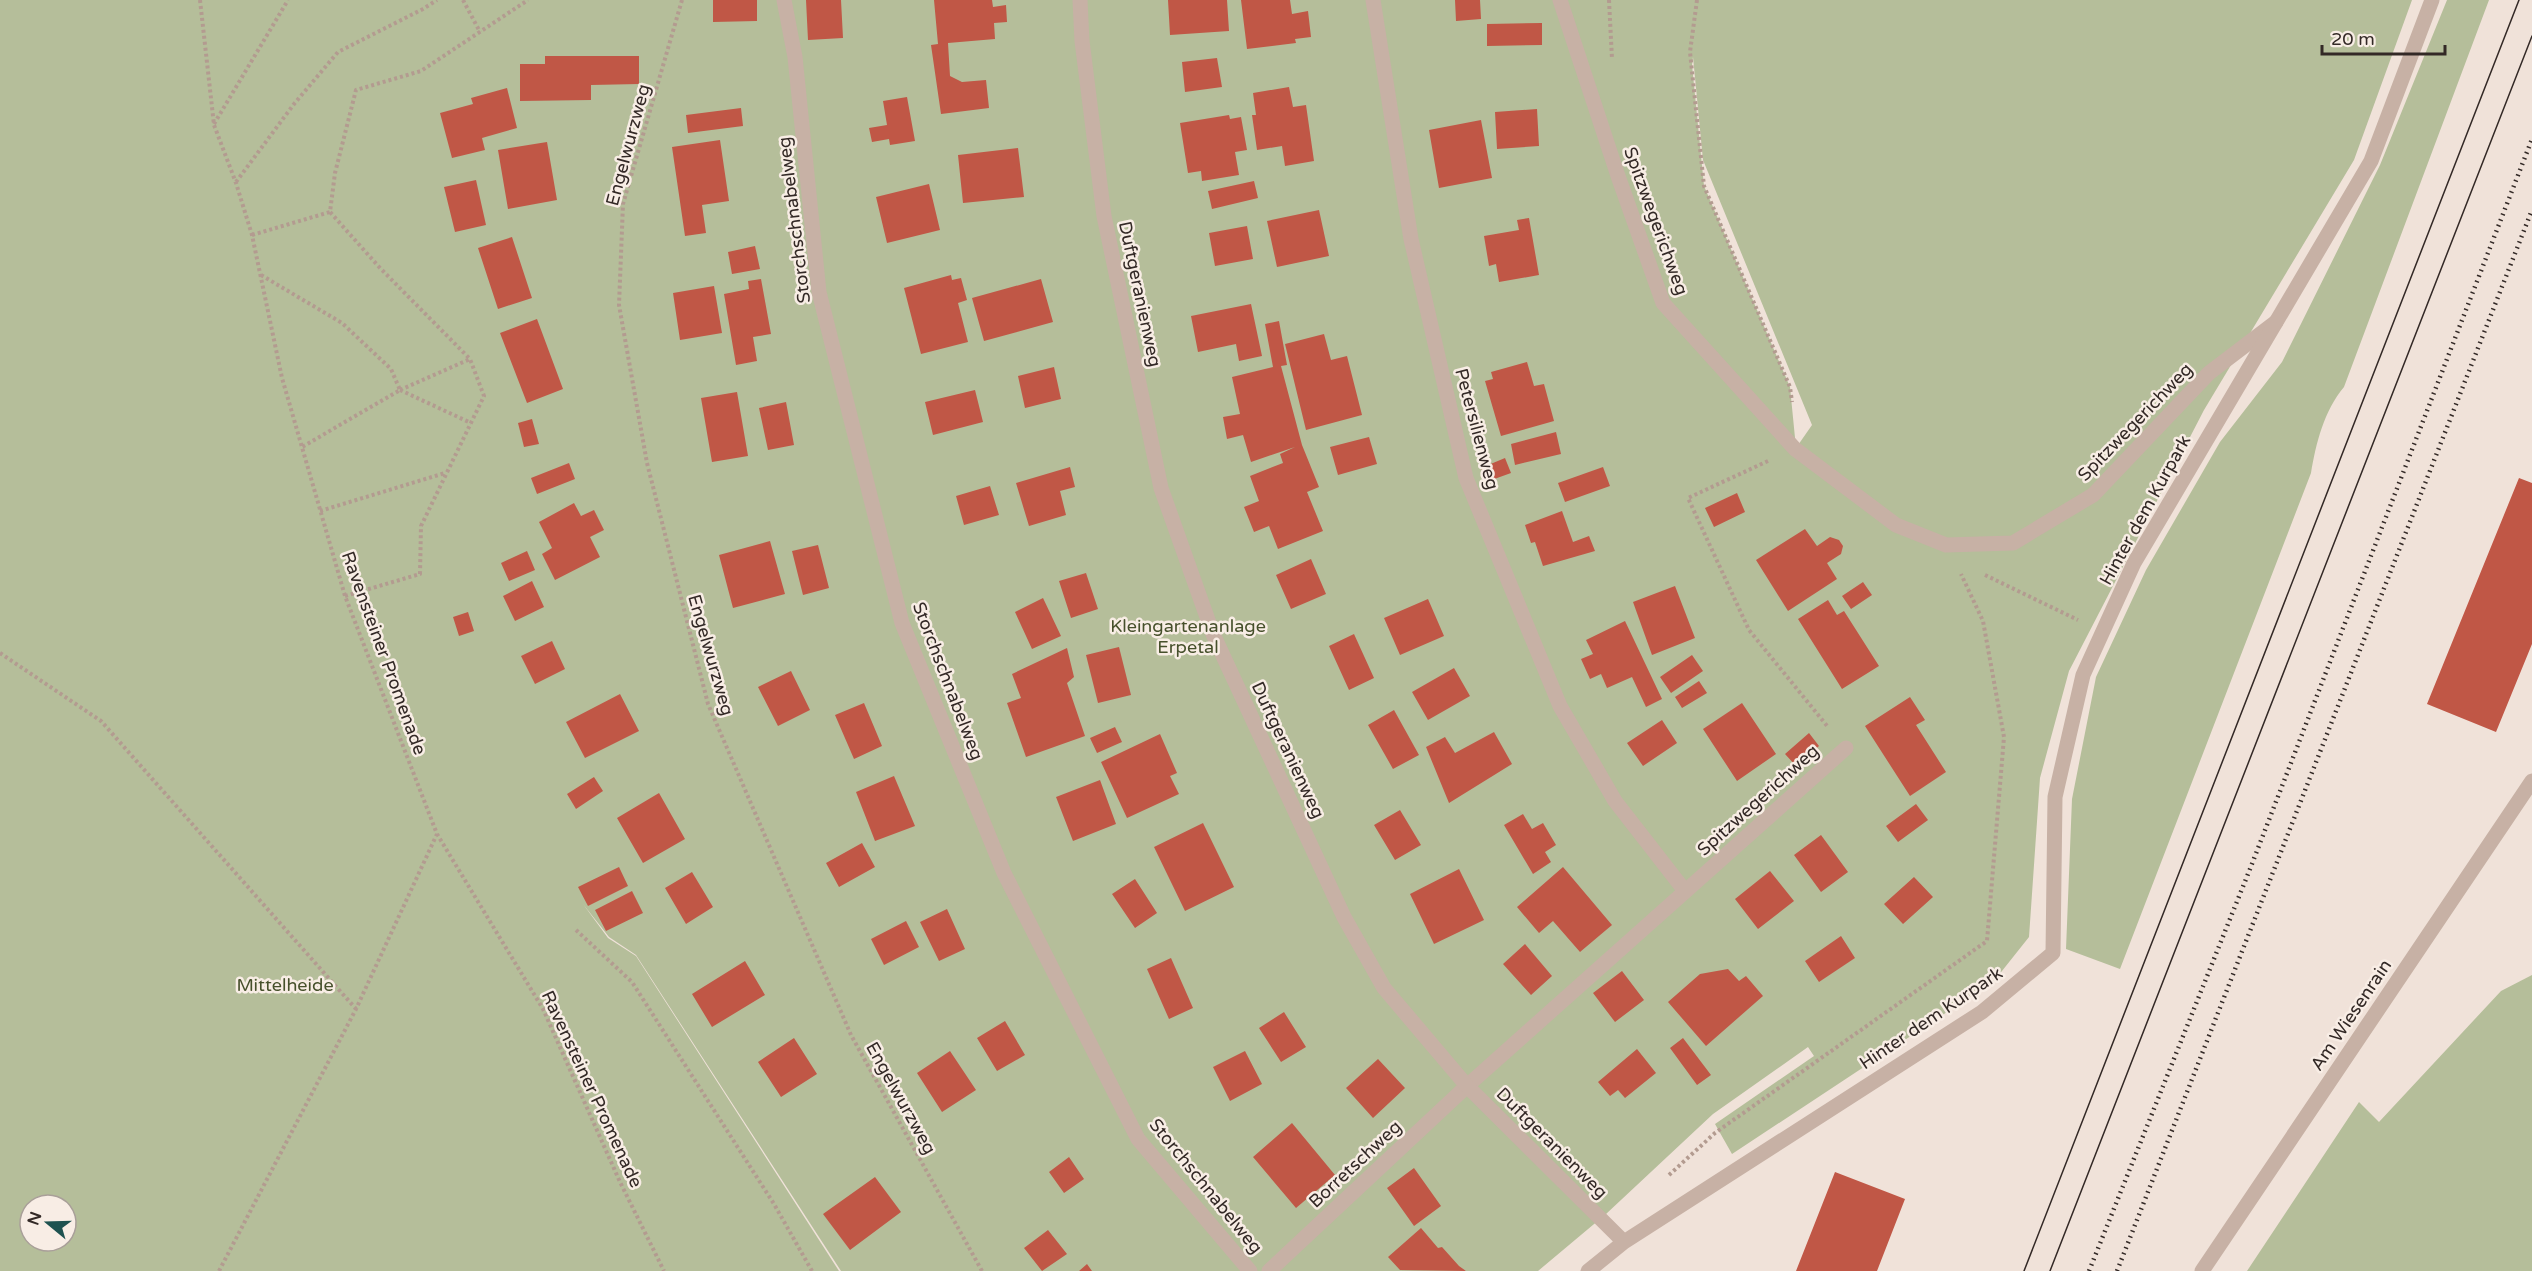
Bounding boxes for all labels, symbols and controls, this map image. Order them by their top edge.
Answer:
scale bar [2322,18,2445,56]
text: 20 m [2331,28,2375,50]
street label: Engelwurzweg [601,82,655,208]
street label: Storchschnabelweg [773,136,815,304]
street label: Spitzwegerichweg [1619,144,1693,298]
street label: Duftgeranienweg [1114,219,1166,369]
street label: Spitzwegerichweg [2073,358,2197,486]
street label: Petersilienweg [1450,366,1504,492]
street label: Hinter dem Kurpark [2095,431,2195,589]
street label: Ravensteiner Promenade [337,548,431,758]
street label: Engelwurzweg [683,592,739,718]
street label: Storchschnabelweg [908,599,988,763]
park label: Kleingartenanlage Erpetal [1110,615,1266,658]
street label: Duftgeranienweg [1247,678,1329,822]
street label: Spitzwegerichweg [1693,740,1823,860]
street label: Am Wiesenrain [2306,955,2396,1075]
street label: Hinter dem Kurpark [1855,962,2007,1074]
park label: Mittelheide [236,974,334,996]
street label: Ravensteiner Promenade [537,987,647,1191]
street label: Engelwurzweg [861,1038,941,1158]
street label: Duftgeranienweg [1492,1083,1612,1203]
street label: Storchschnabelweg [1145,1114,1267,1258]
street label: Borretschweg [1304,1116,1406,1212]
north arrow [18,1193,78,1253]
text: N [23,1209,46,1228]

